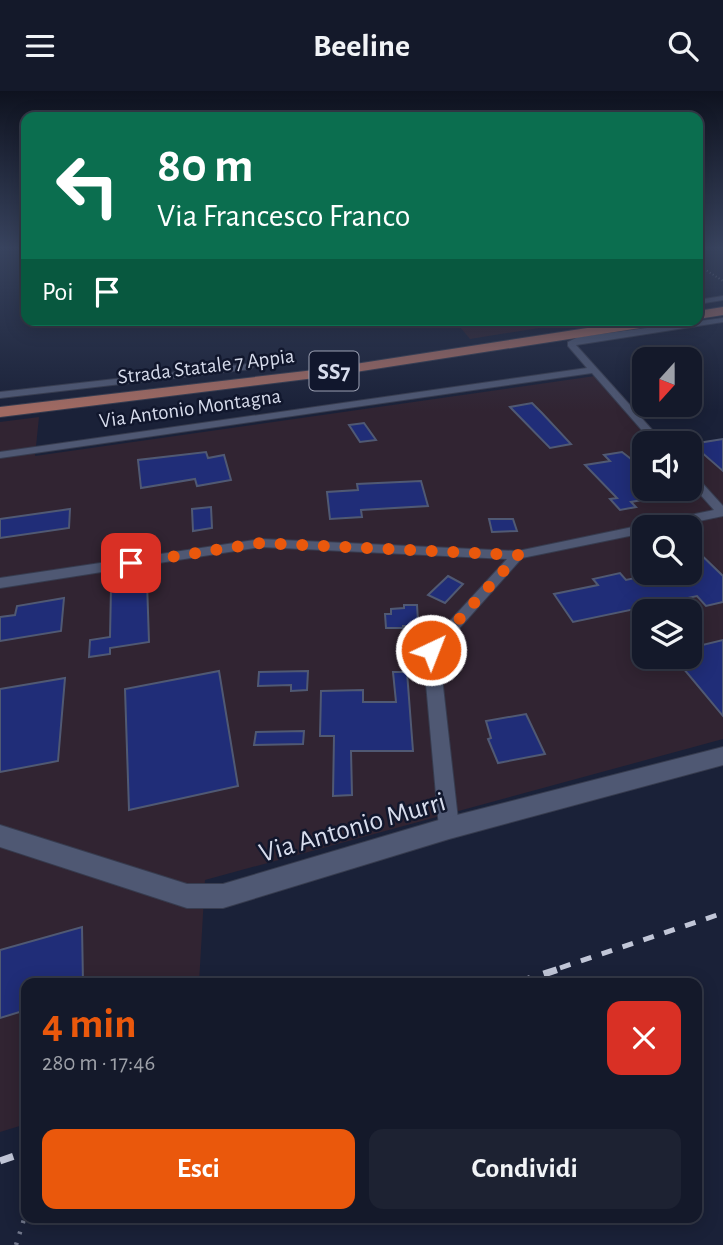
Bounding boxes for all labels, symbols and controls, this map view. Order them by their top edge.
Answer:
icon: menu [21,27,59,65]
icon: search [664,27,702,65]
text: Beeline [313,30,410,62]
icon: left [42,140,133,231]
text: 80 m [157,142,254,191]
text: Via Francesco Franco [157,200,411,232]
icon: arrive [88,273,126,311]
text: Poi [42,279,74,305]
street label: Strada Statale 7 Appia [116,345,296,388]
north arrow [632,347,702,417]
map controls [632,347,702,669]
road number: SS7 [310,351,358,391]
street label: Via Antonio Montagna [98,385,283,432]
button: sound [632,431,702,501]
button: search [632,515,702,585]
pin [101,533,161,593]
icon: arrive [112,544,150,582]
button: layers [632,599,702,669]
position arrow [394,613,468,687]
street label: Via Antonio Murri [256,788,449,868]
button: close [607,1001,681,1075]
text: 4 min [42,1003,137,1045]
text: 280 m · 17:46 [42,1052,155,1075]
button: Esci [42,1129,355,1209]
button: Condividi [369,1129,681,1209]

